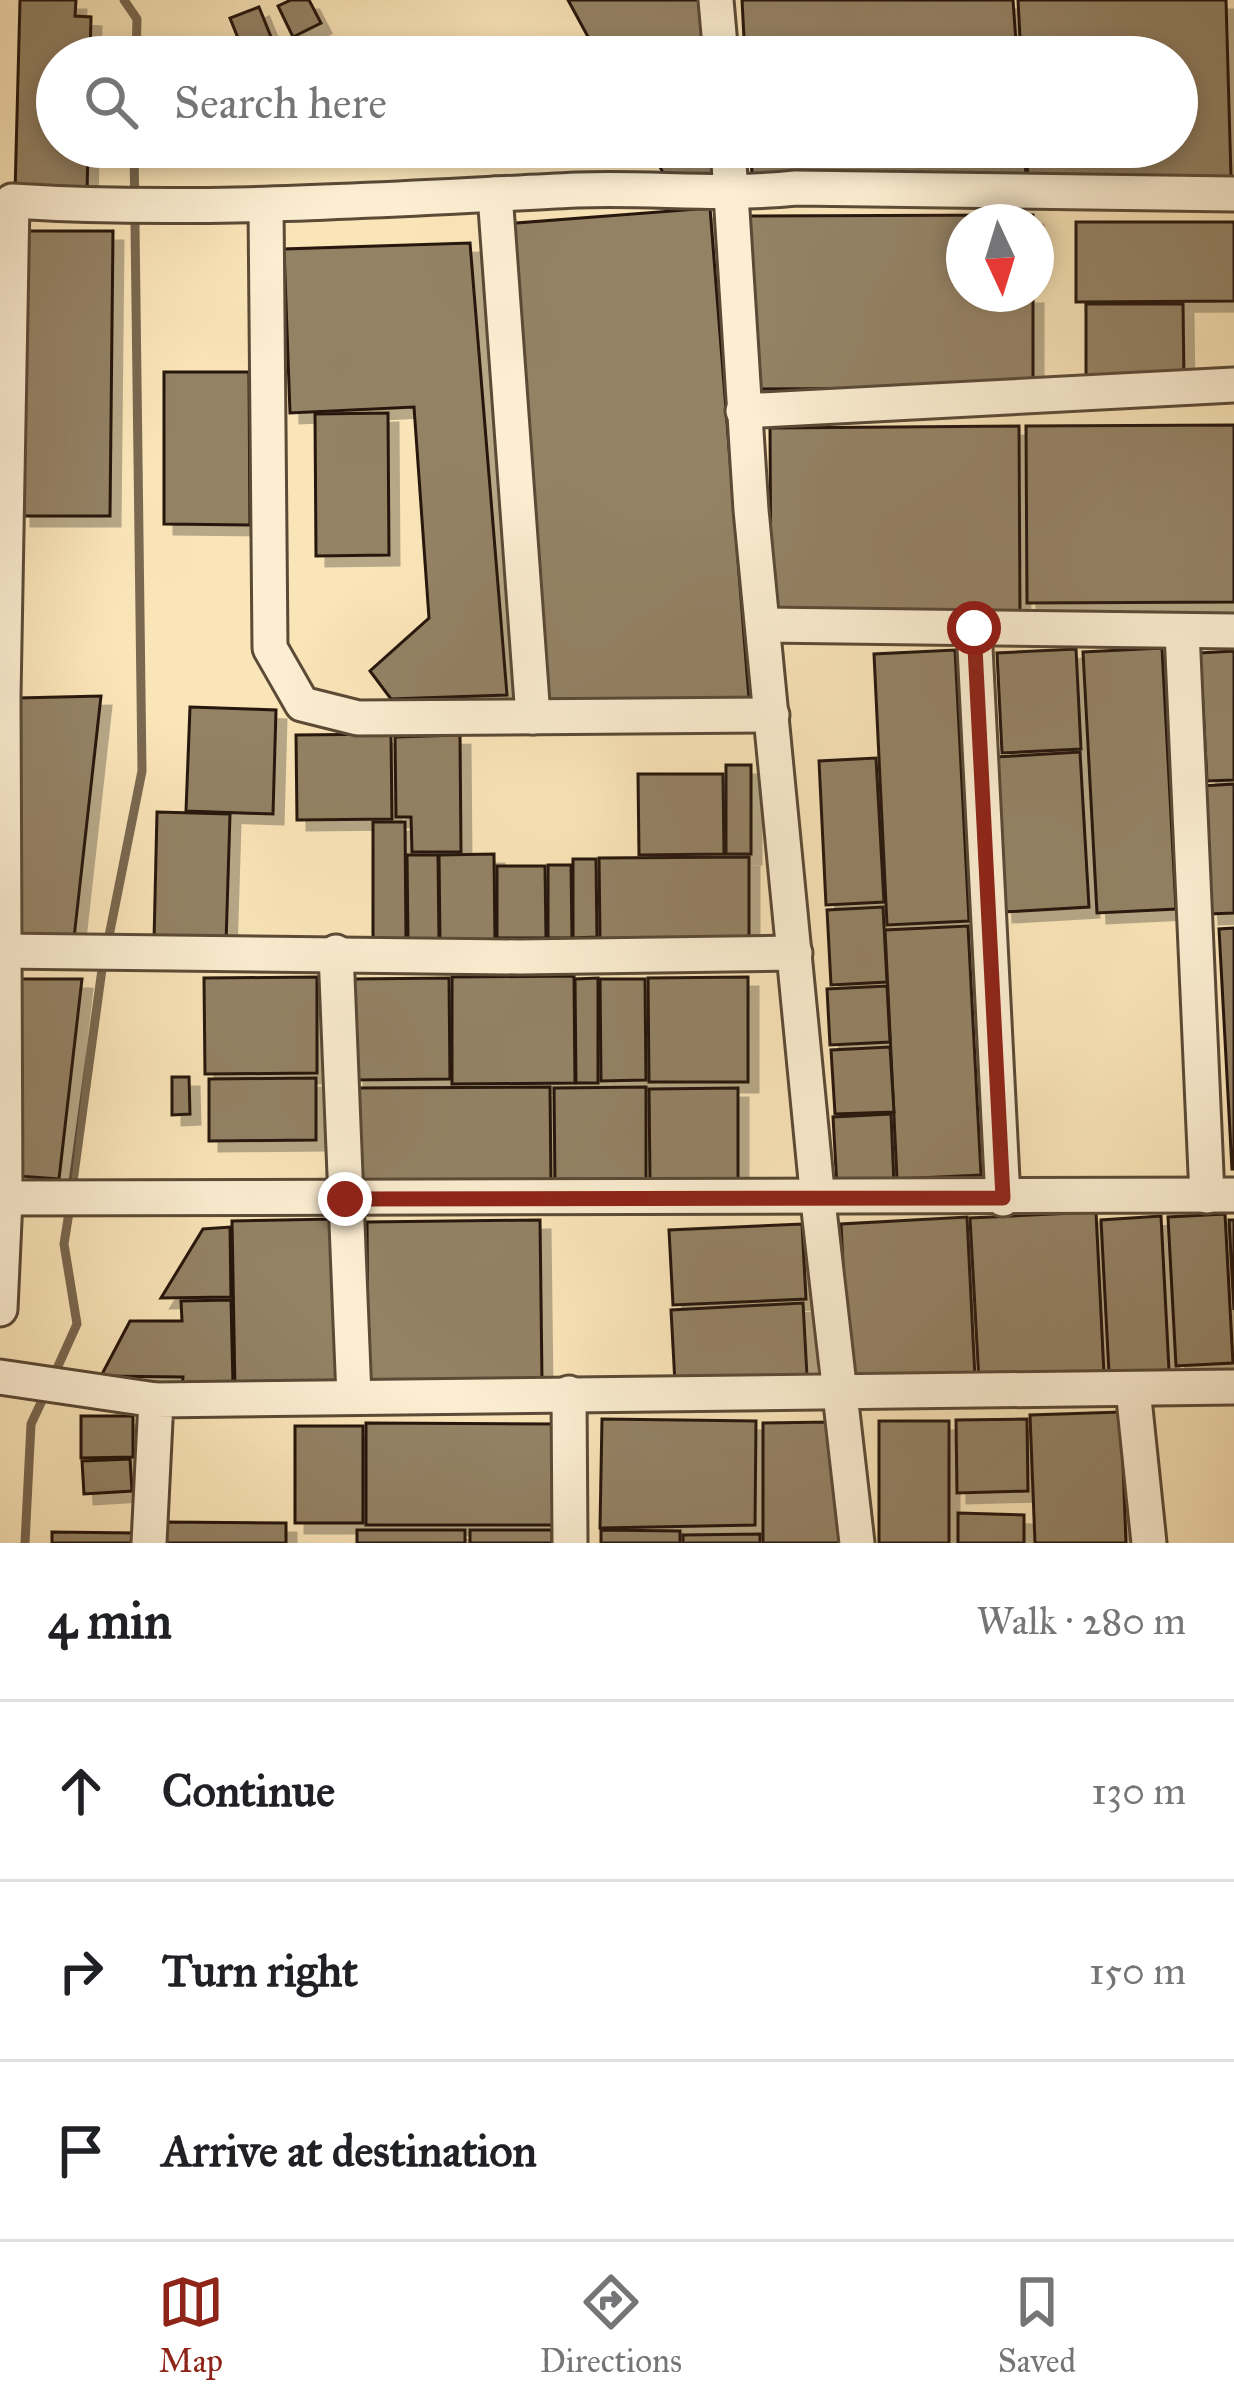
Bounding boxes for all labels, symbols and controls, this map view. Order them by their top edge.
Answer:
search box [36,36,1198,168]
icon: search [78,69,144,135]
text: Search here [174,75,387,130]
north arrow [946,204,1054,312]
route start [947,601,1001,655]
route end [318,1172,372,1226]
text: 4 min [48,1590,172,1652]
text: Walk · 280 m [977,1597,1186,1645]
icon: ahead [48,1758,114,1824]
text: Continue [162,1763,335,1818]
text: 130 m [1091,1767,1186,1815]
icon: right [48,1938,114,2004]
text: Turn right [162,1943,358,1998]
text: 150 m [1089,1947,1186,1995]
icon: arrive [48,2118,114,2184]
text: Arrive at destination [162,2123,537,2178]
tab: Map [158,2269,224,2381]
tab: Directions [540,2269,682,2381]
tab: Saved [998,2269,1076,2381]

